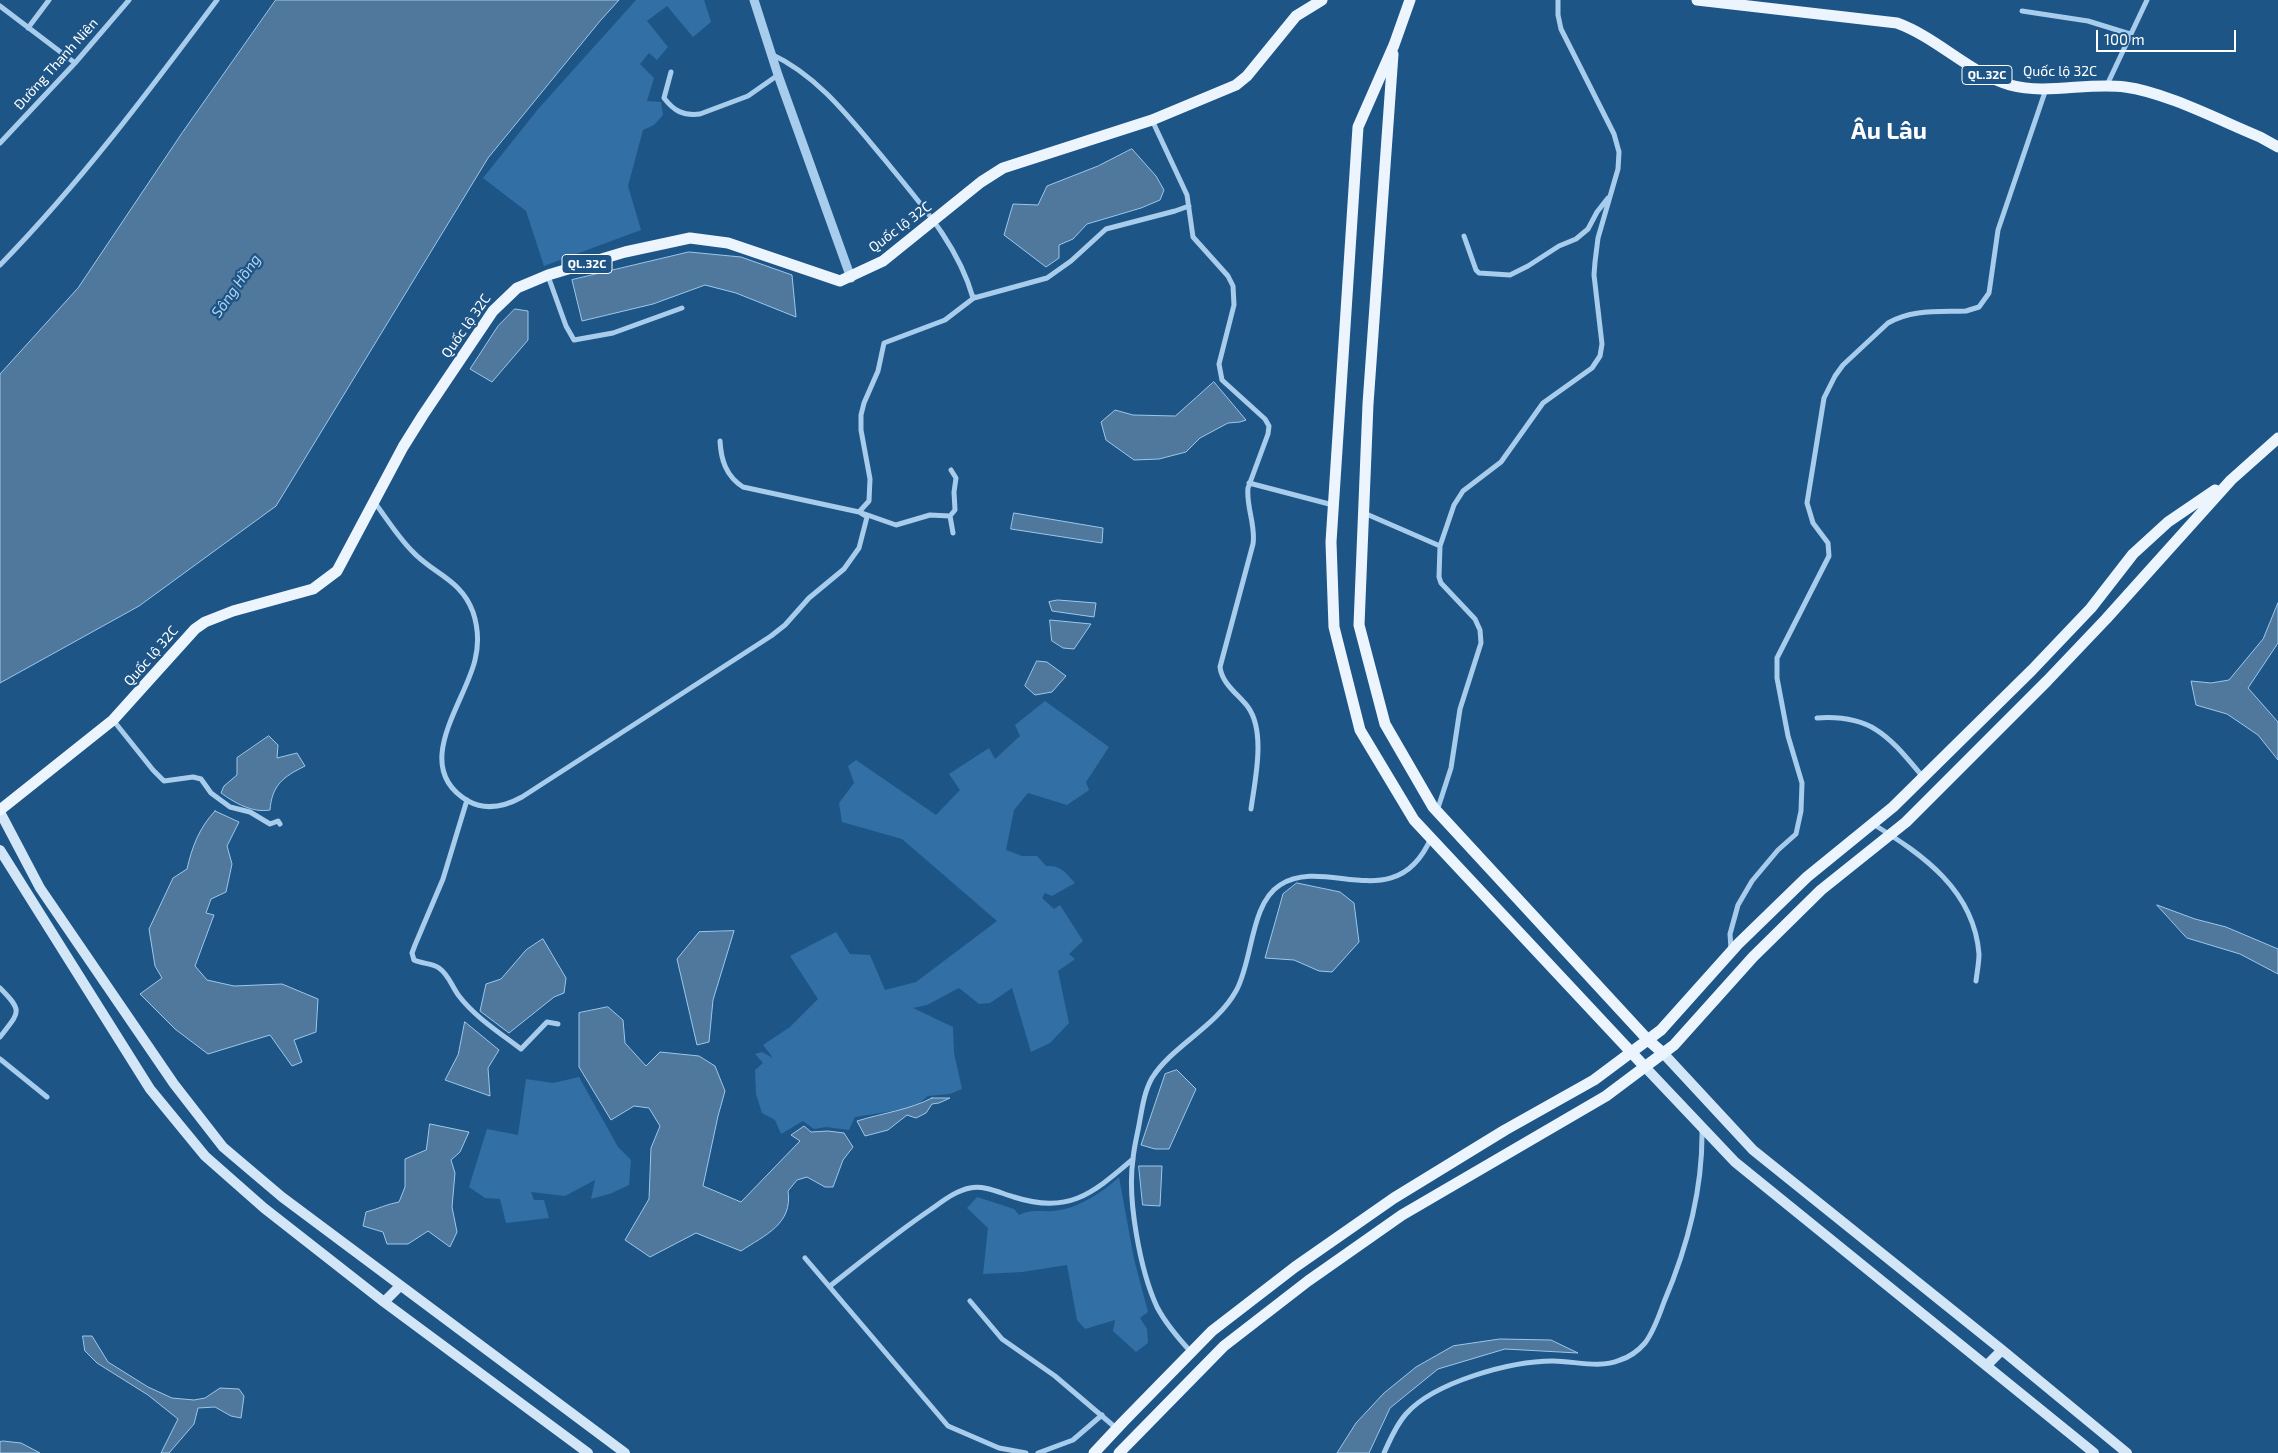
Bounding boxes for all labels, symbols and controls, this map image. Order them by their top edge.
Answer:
street label: Đường Thanh Niên [11,15,101,113]
scale bar [2098,20,2238,52]
text: 100 m [2104,30,2145,48]
street label: Quốc lộ 32C [2023,63,2097,79]
road number: QL.32C [1962,66,2012,84]
district label: Âu Lâu [1851,117,1927,145]
street label: Quốc lộ 32C [865,198,935,256]
water label: Sông Hồng [208,251,264,321]
road number: QL.32C [562,254,612,274]
street label: Quốc lộ 32C [438,291,494,361]
street label: Quốc lộ 32C [120,623,182,689]

